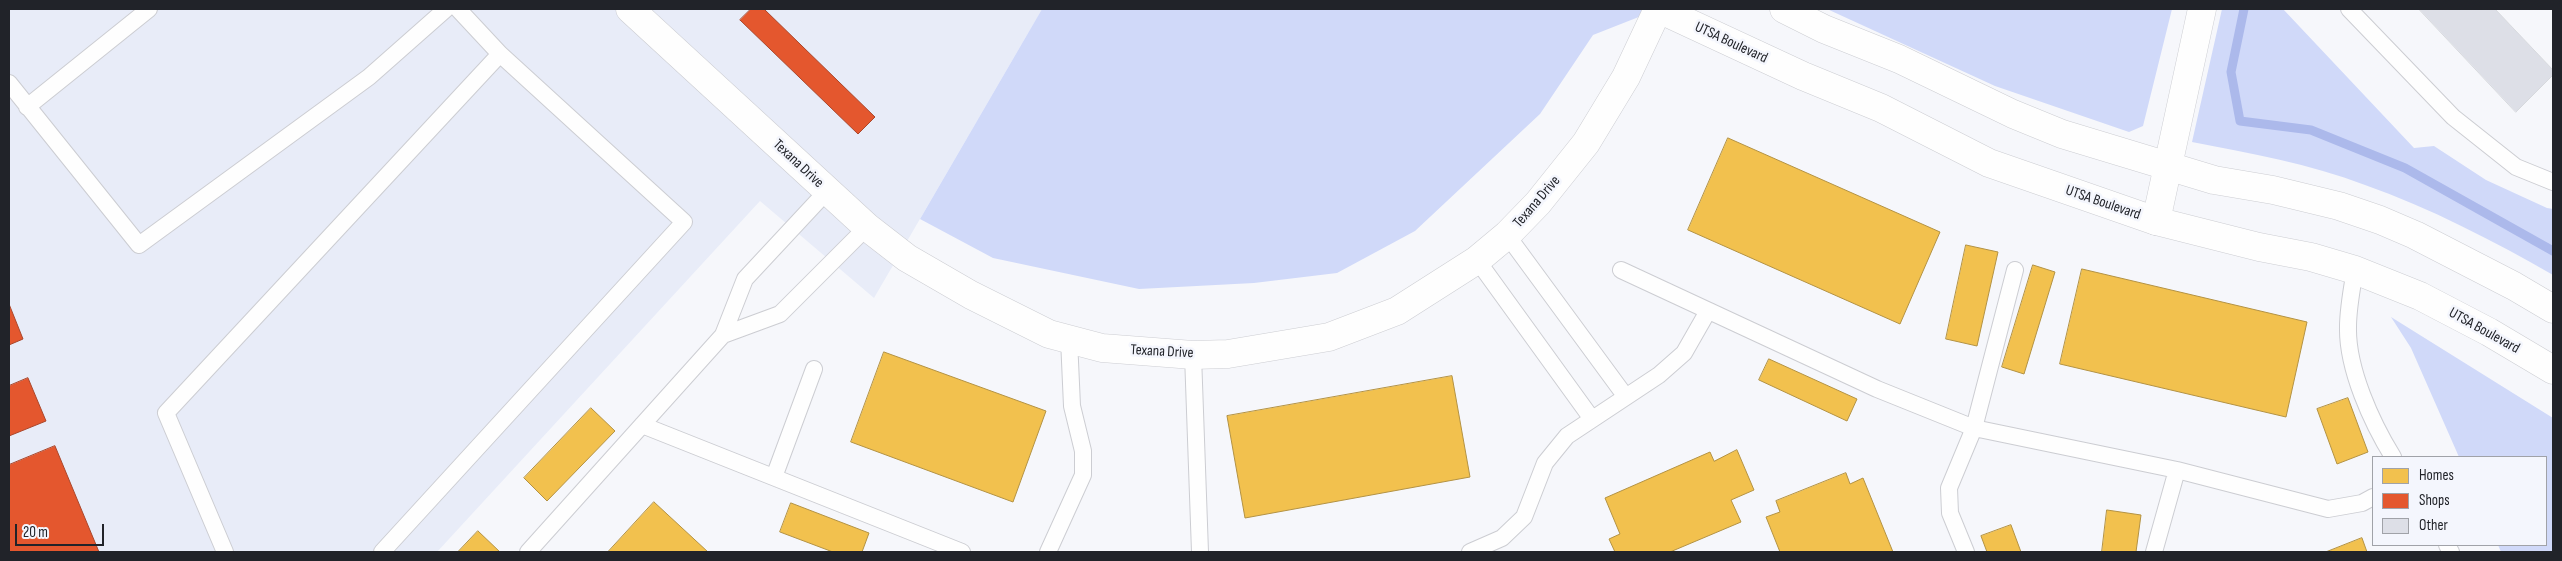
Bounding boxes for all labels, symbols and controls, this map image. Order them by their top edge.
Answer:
street label: UTSA Boulevard [1692,18,1770,68]
street label: Texana Drive [769,136,827,192]
street label: Texana Drive [1510,172,1564,232]
street label: UTSA Boulevard [2063,182,2143,224]
street label: UTSA Boulevard [2445,304,2523,358]
street label: Texana Drive [1130,341,1194,363]
legend [2372,456,2547,546]
text: Homes [2419,466,2454,485]
text: Shops [2419,491,2450,510]
scale bar [18,514,106,546]
text: Other [2419,516,2448,535]
text: 20 m [23,523,48,542]

